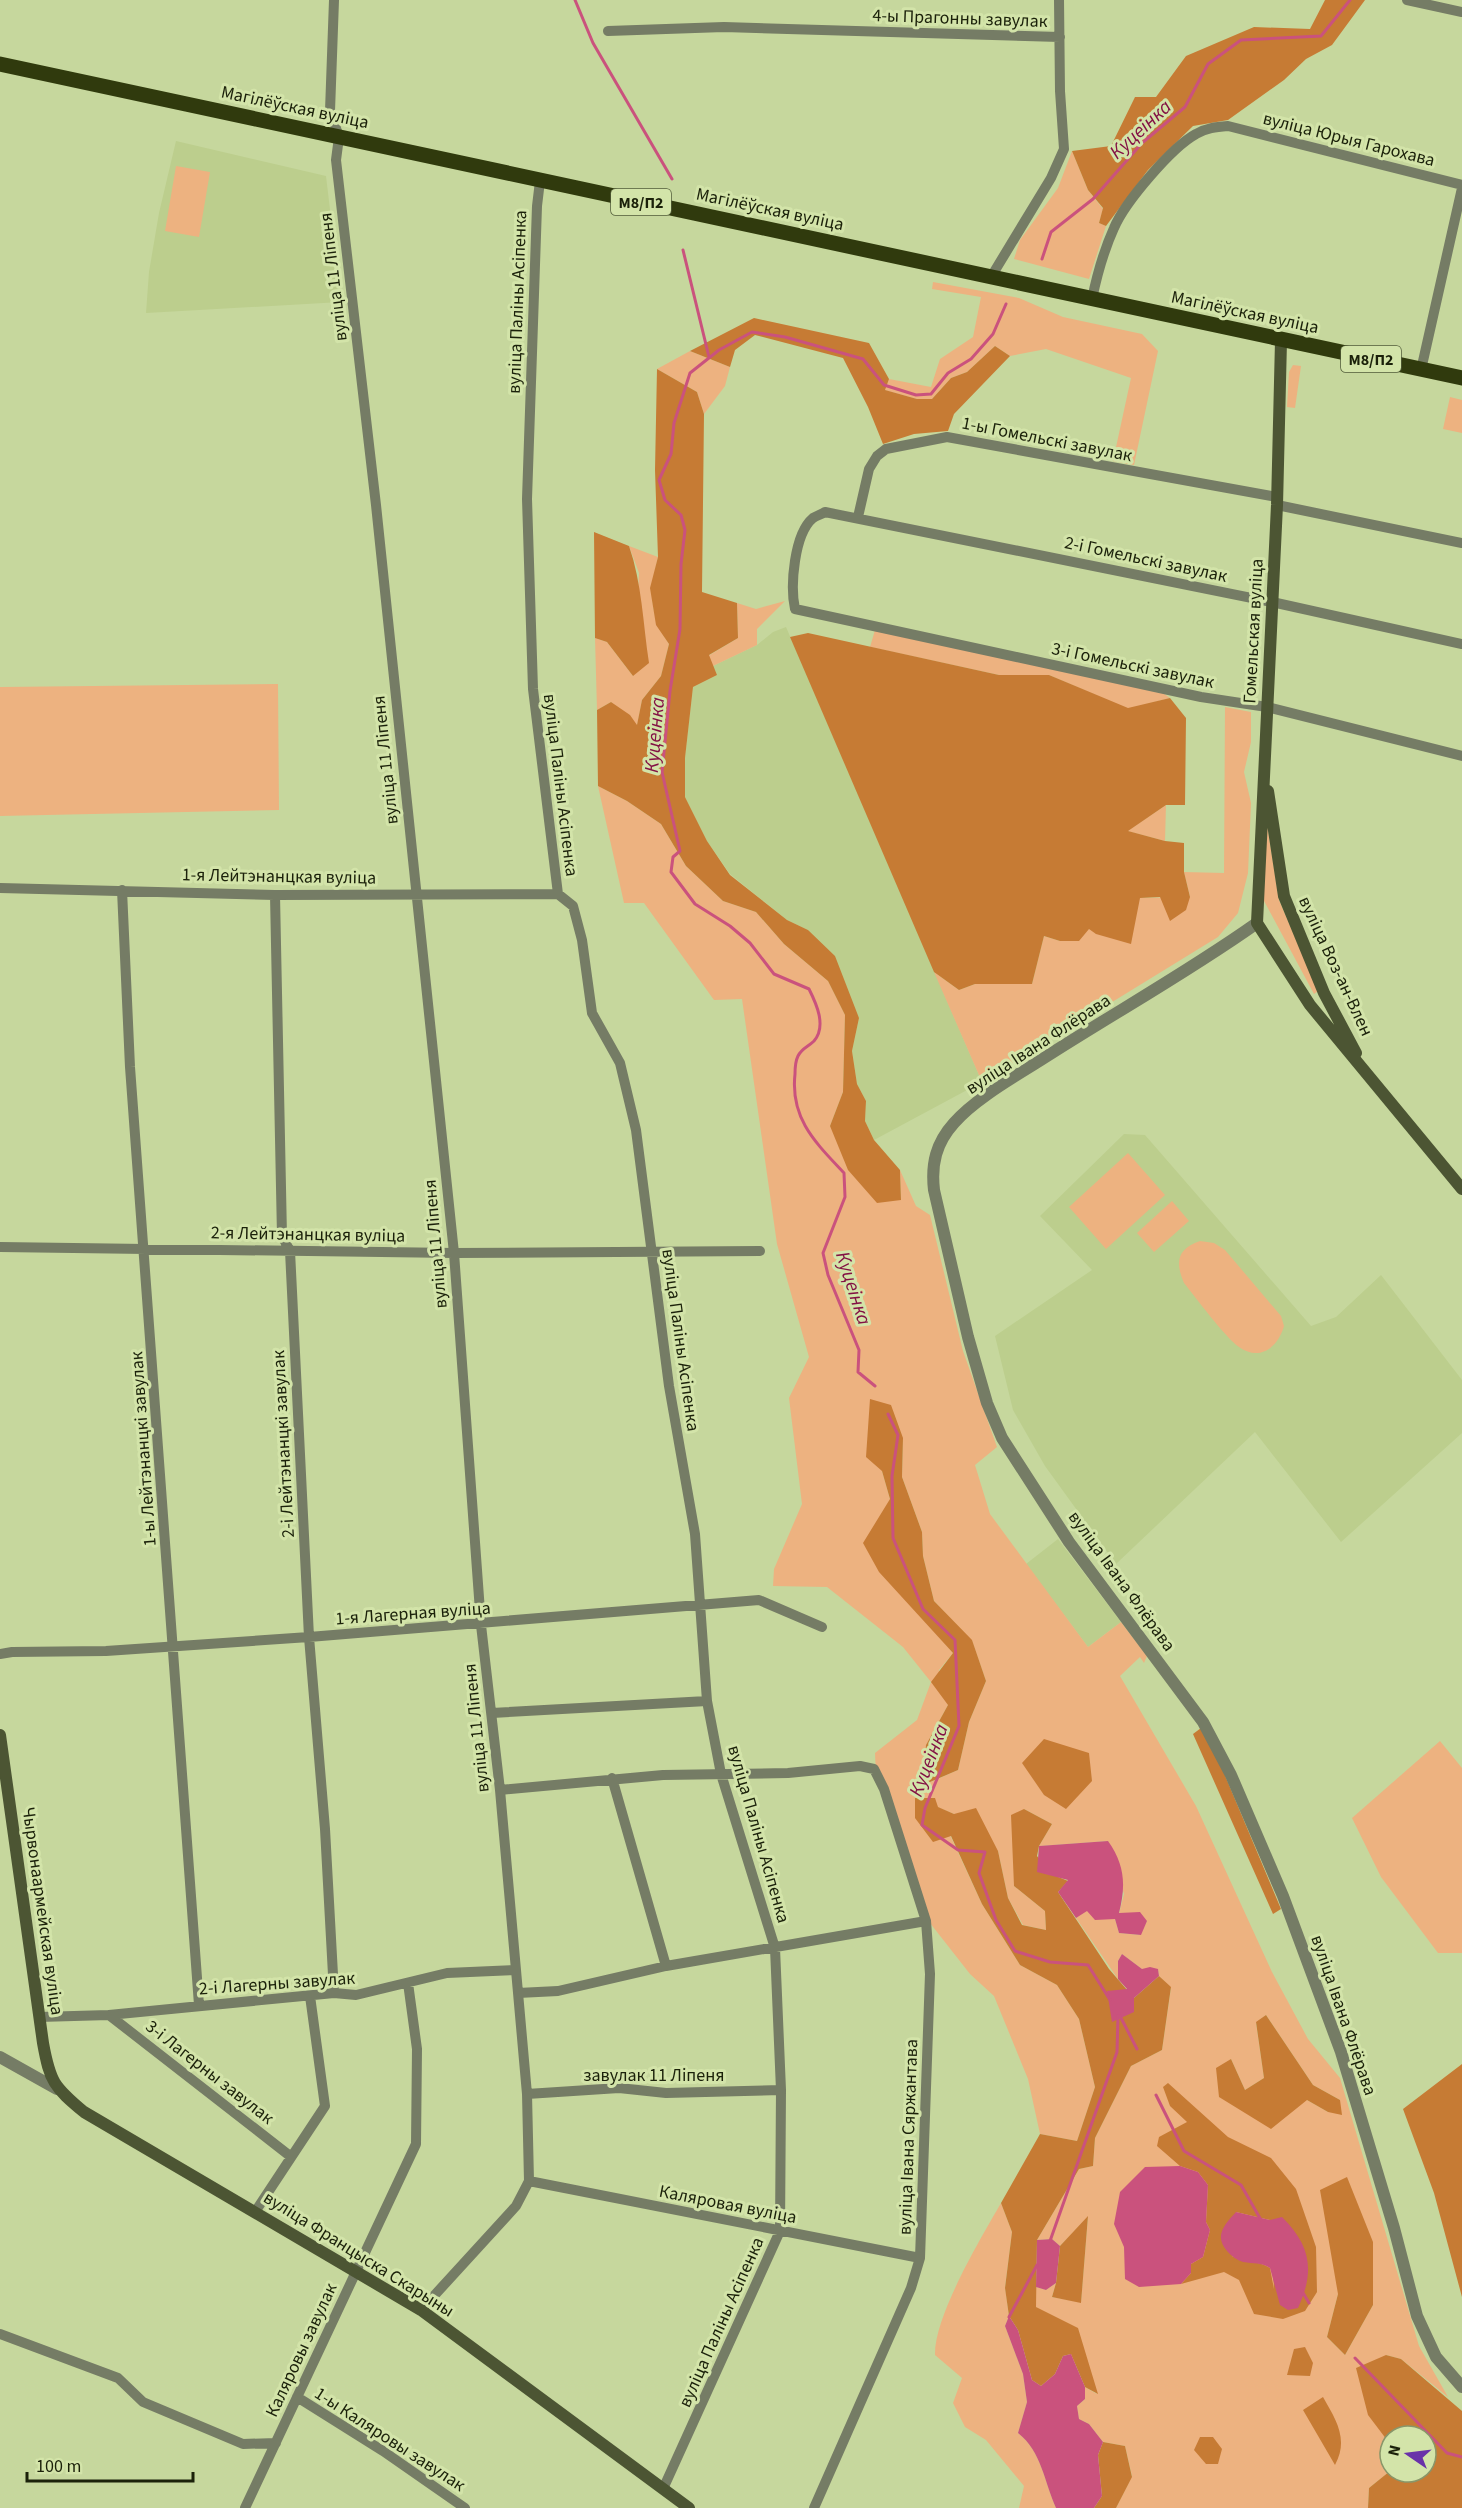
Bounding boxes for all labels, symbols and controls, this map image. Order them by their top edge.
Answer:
street label: 4-ы Прагонны завулак [872,3,1048,34]
street label: Магілёўская вуліца [219,80,371,135]
water label: Куцеінка [1103,93,1178,166]
street label: вуліца Юрыя Гарохава [1260,106,1437,173]
street label: Магілёўская вуліца [694,182,846,237]
road number: М8/П2 [611,189,671,215]
street label: вуліца Паліны Асіпенка [502,210,533,394]
street label: вуліца 11 Ліпеня [313,211,354,343]
street label: Магілёўская вуліца [1169,285,1321,340]
road number: М8/П2 [1341,346,1401,372]
street label: 1-ы Гомельскі завулак [960,411,1134,468]
street label: 2-і Гомельскі завулак [1062,530,1229,589]
street label: Гомельская вуліца [1237,558,1270,704]
street label: 3-і Гомельскі завулак [1049,636,1216,695]
street label: вуліца Паліны Асіпенка [537,692,584,878]
street label: вуліца 11 Ліпеня [366,694,405,826]
water label: Куцеінка [638,696,672,774]
street label: 1-я Лейтэнанцкая вуліца [182,862,376,891]
street label: вуліца Воз-ан-Влен [1292,892,1379,1040]
street label: вуліца Івана Флёрава [961,988,1116,1101]
street label: вуліца 11 Ліпеня [417,1178,454,1310]
street label: 2-я Лейтэнанцкая вуліца [211,1220,405,1249]
street label: вуліца Паліны Асіпенка [655,1247,706,1433]
water label: Куцеінка [828,1248,878,1329]
street label: 2-і Лейтэнанцкі завулак [266,1349,301,1538]
street label: 1-ы Лейтэнанцкі завулак [124,1351,163,1547]
street label: вуліца Івана Флёрава [1062,1506,1181,1657]
street label: 1-я Лагерная вуліца [334,1596,492,1631]
street label: вуліца 11 Ліпеня [457,1662,496,1794]
water label: Куцеінка [902,1720,956,1801]
street label: вуліца Паліны Асіпенка [721,1742,796,1926]
street label: Чырвонаармейская вуліца [16,1805,69,2017]
street label: вуліца Івана Флёрава [1304,1932,1383,2099]
street label: 2-і Лагерны завулак [198,1966,356,2001]
street label: 3-і Лагерны завулак [140,2014,279,2130]
street label: вуліца Івана Сяржантава [893,2039,924,2235]
street label: завулак 11 Ліпеня [583,2063,725,2088]
street label: Каляровая вуліца [657,2179,799,2230]
street label: вуліца Францыска Скарыны [259,2185,459,2323]
street label: вуліца Паліны Асіпенка [673,2233,770,2411]
street label: Каляровы завулак [259,2279,343,2421]
street label: 1-ы Каляровы завулак [309,2381,470,2498]
north arrow [1378,2424,1438,2484]
text: N [1382,2443,1406,2458]
scale bar [27,2445,194,2483]
text: 100 m [36,2454,81,2479]

